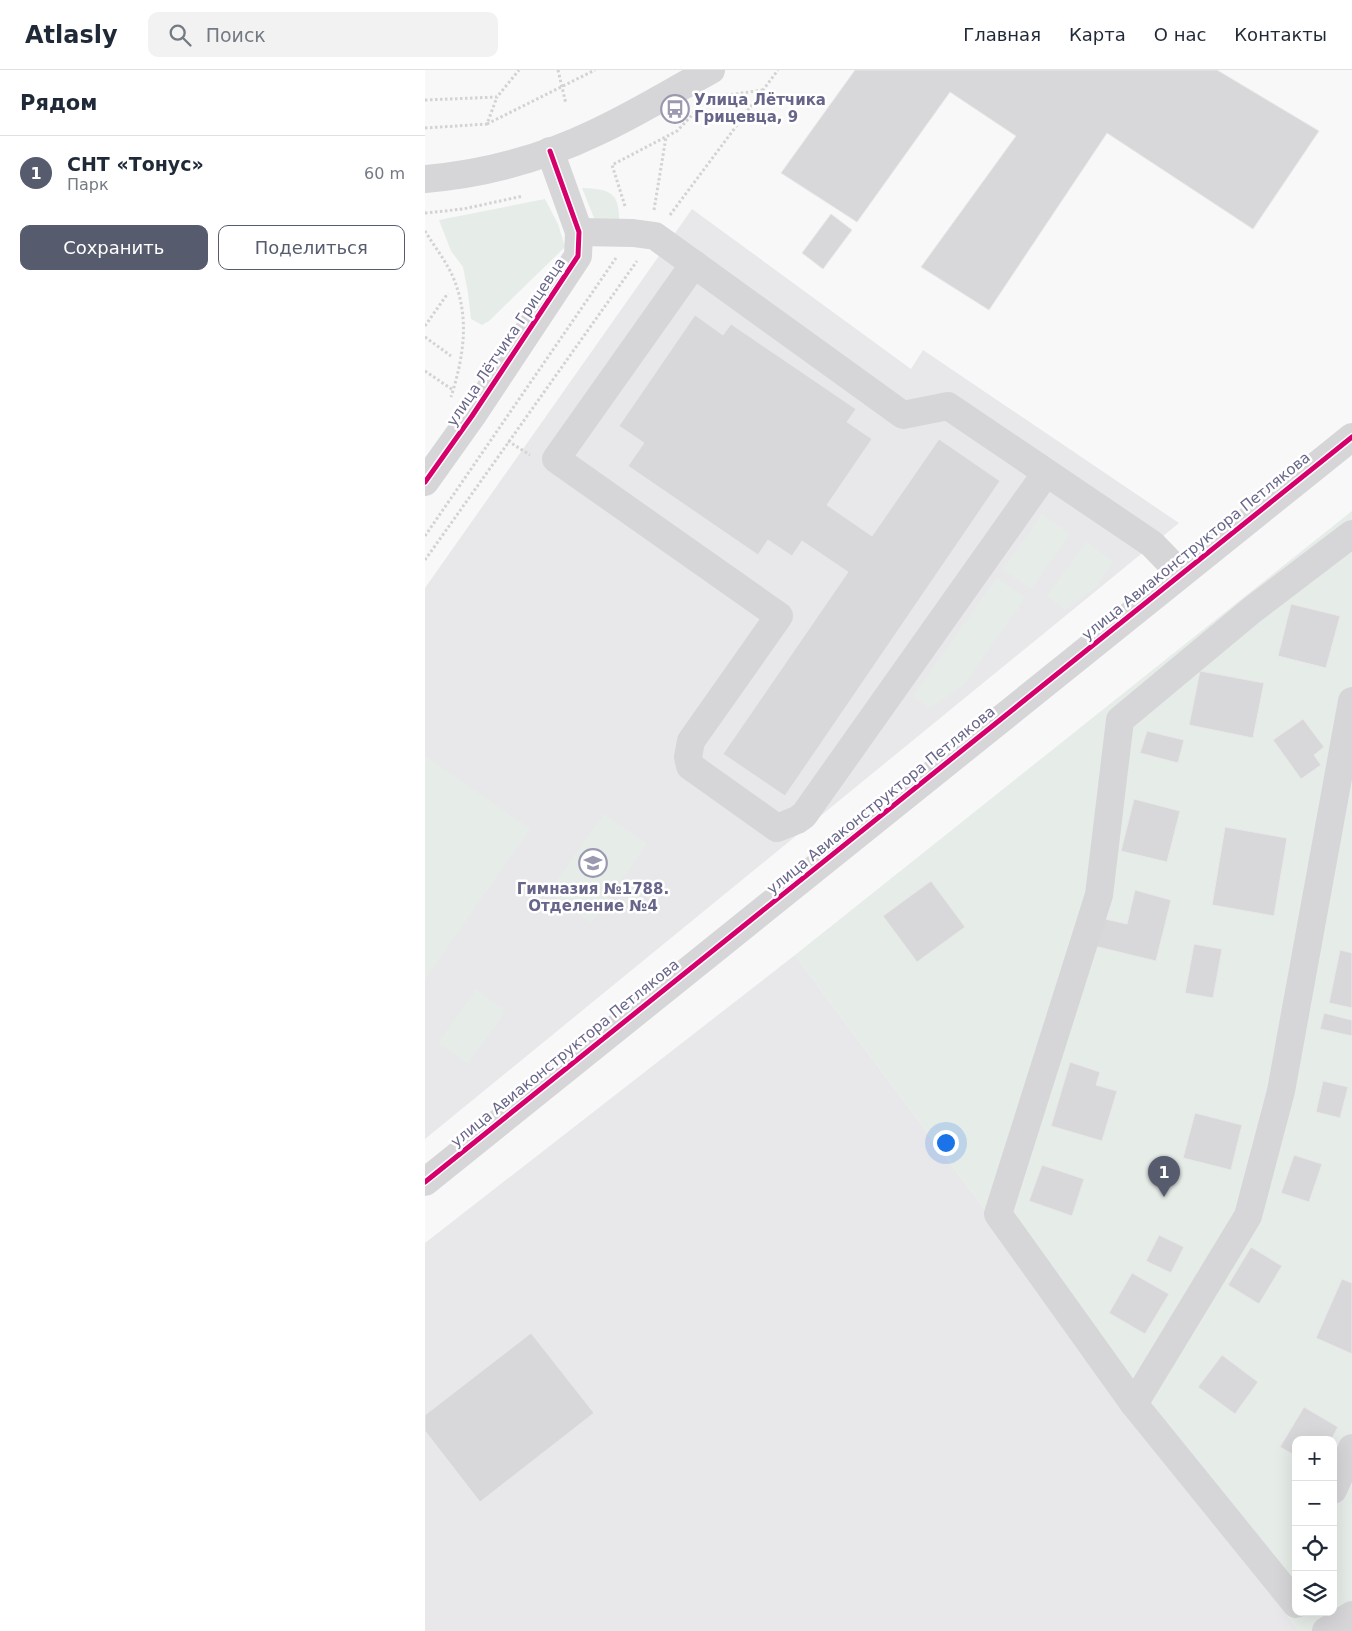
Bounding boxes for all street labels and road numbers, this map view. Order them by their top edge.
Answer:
street label: улица Лётчика Грицевца [443,254,569,430]
street label: улица Авиаконструктора Петлякова [1078,448,1314,644]
street label: улица Авиаконструктора Петлякова [763,702,999,898]
street label: улица Авиаконструктора Петлякова [447,955,683,1151]

